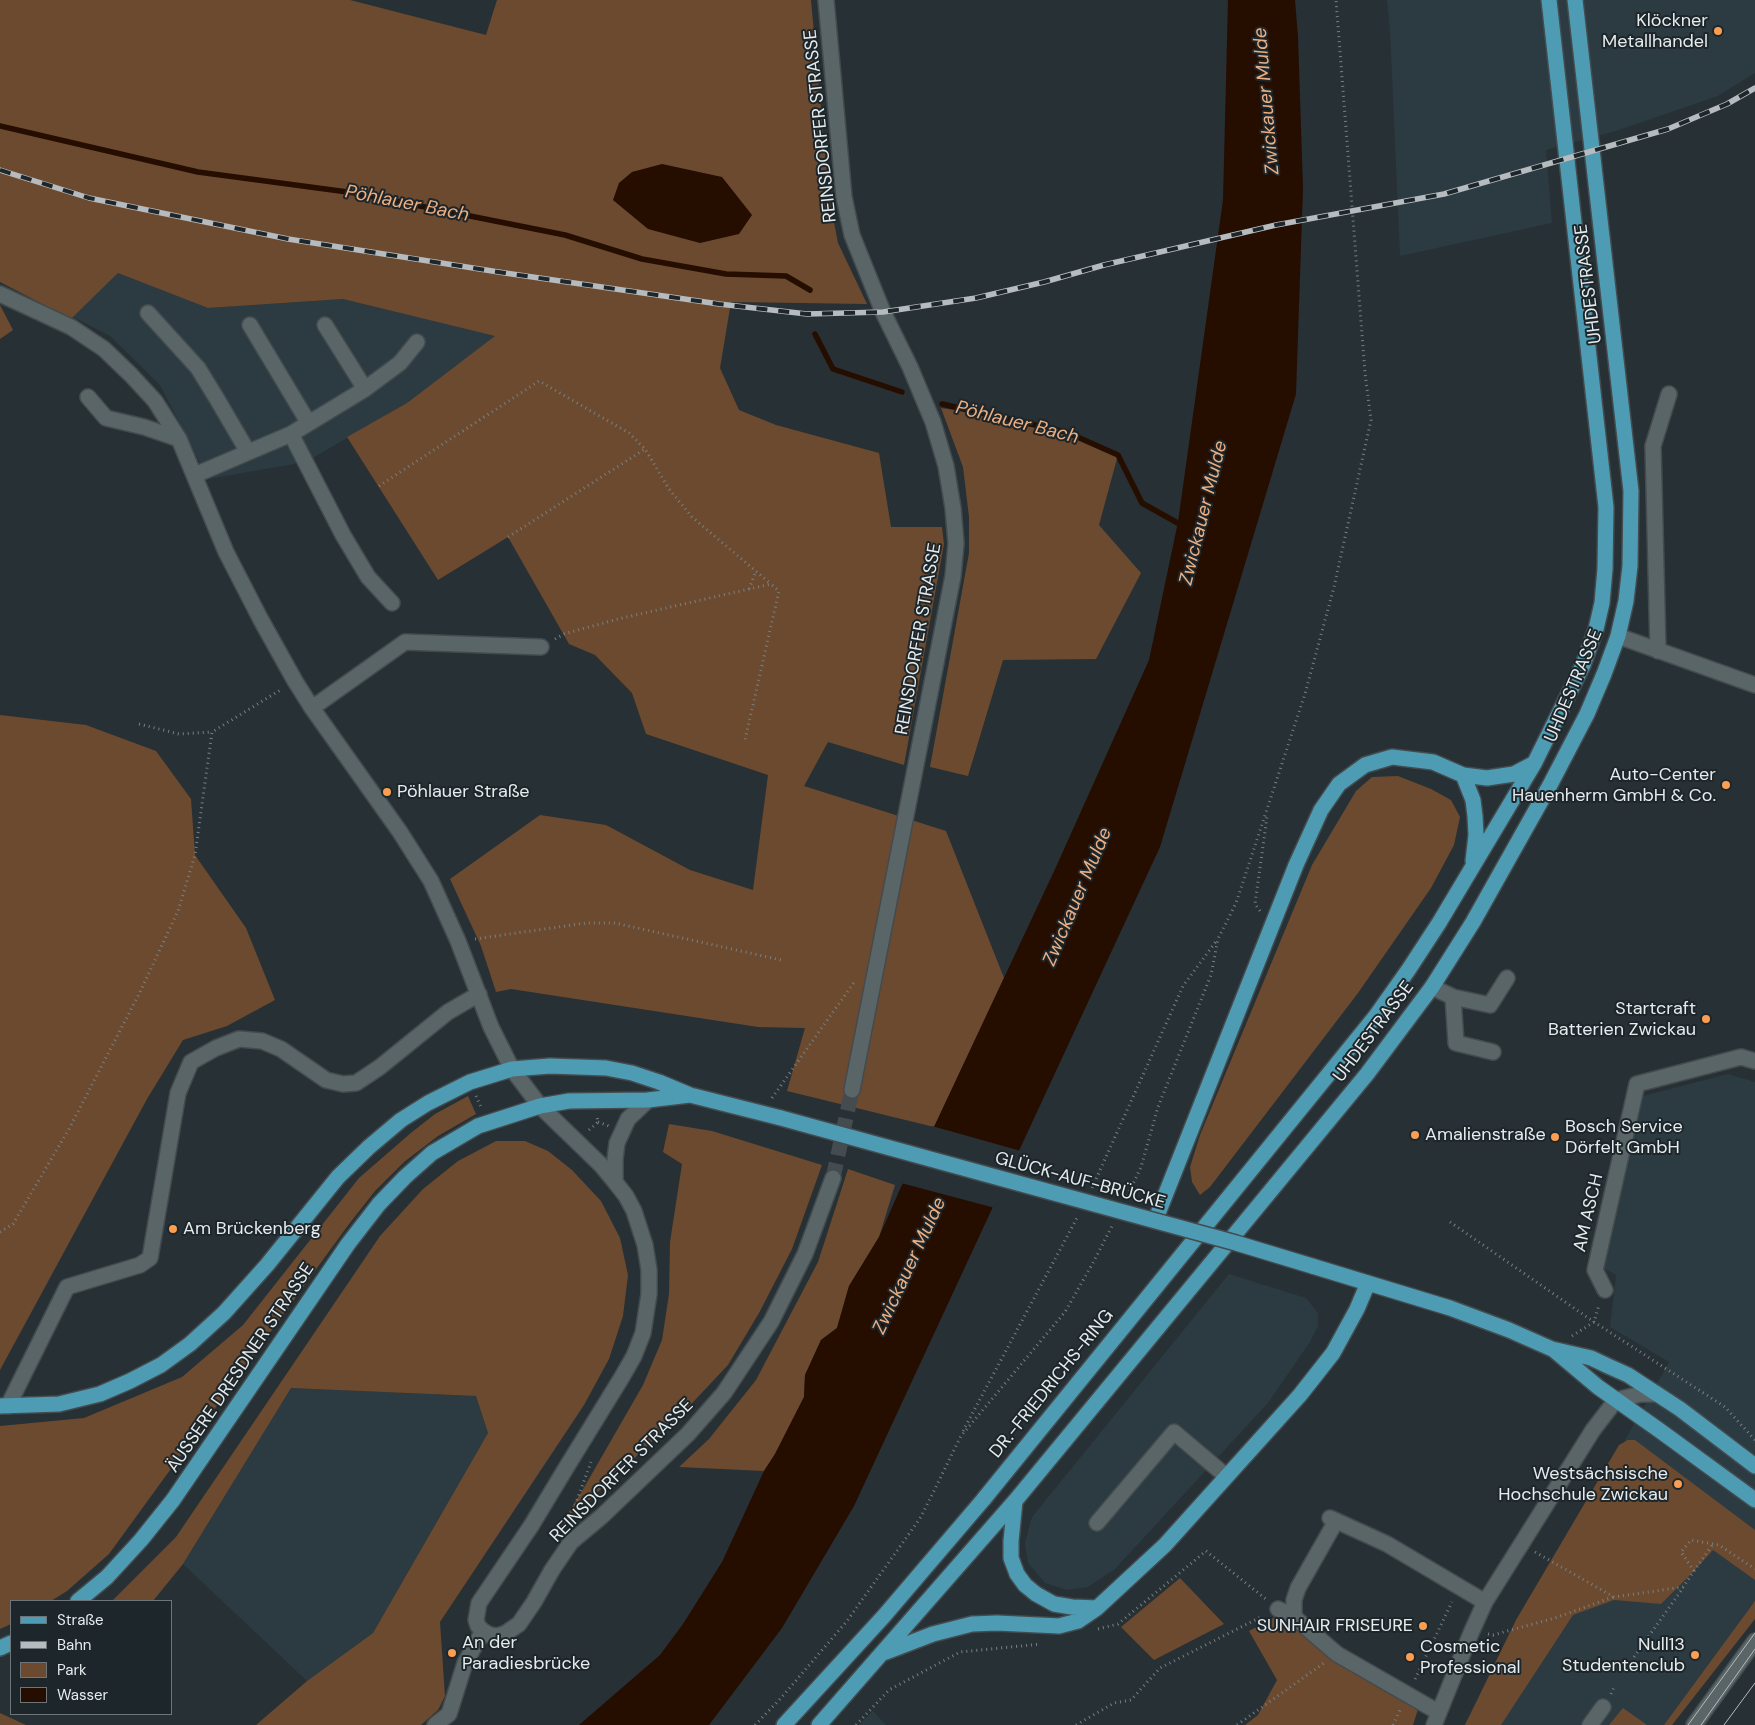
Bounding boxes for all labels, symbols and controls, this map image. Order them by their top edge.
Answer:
place label: Klöckner Metallhandel [1602,10,1708,52]
marker: Klöckner Metallhandel [1712,25,1724,37]
water label: Zwickauer Mulde [1249,26,1285,176]
street label: REINSDORFER STRASSE [800,28,842,224]
water label: Pöhlauer Bach [343,181,471,227]
street label: UHDESTRASSE [1571,223,1607,345]
water label: Pöhlauer Bach [953,397,1081,449]
water label: Zwickauer Mulde [1175,438,1233,588]
street label: REINSDORFER STRASSE [892,542,946,736]
street label: UHDESTRASSE [1541,626,1607,746]
place label: Auto-Center Hauenherm GmbH & Co. [1512,764,1716,806]
marker: Auto-Center Hauenherm GmbH & Co. [1720,779,1732,791]
place label: Pöhlauer Straße [397,781,530,803]
marker: Pöhlauer Straße [381,786,393,798]
water label: Zwickauer Mulde [1039,824,1117,970]
street label: UHDESTRASSE [1329,977,1419,1087]
place label: Startcraft Batterien Zwickau [1548,998,1696,1040]
marker: Startcraft Batterien Zwickau [1700,1013,1712,1025]
place label: Bosch Service Dörfelt GmbH [1565,1116,1683,1158]
place label: Amalienstraße [1425,1124,1546,1146]
marker: Amalienstraße [1409,1129,1421,1141]
marker: Bosch Service Dörfelt GmbH [1549,1131,1561,1143]
street label: GLÜCK-AUF-BRÜCKE [992,1148,1168,1214]
street label: AM ASCH [1570,1172,1608,1254]
water label: Zwickauer Mulde [868,1194,952,1338]
place label: Am Brückenberg [183,1218,321,1240]
marker: Am Brückenberg [167,1223,179,1235]
street label: ÄUSSERE DRESDNER STRASSE [163,1259,319,1477]
street label: DR.-FRIEDRICHS-RING [985,1305,1119,1463]
street label: REINSDORFER STRASSE [546,1395,698,1547]
place label: Westsächsische Hochschule Zwickau [1498,1463,1668,1506]
marker: Westsächsische Hochschule Zwickau [1672,1478,1684,1490]
legend [10,1600,172,1715]
text: Straße [57,1610,104,1630]
place label: SUNHAIR FRISEURE [1257,1615,1413,1637]
marker: SUNHAIR FRISEURE [1417,1620,1429,1632]
place label: An der Paradiesbrücke [462,1632,590,1675]
place label: Null13 Studentenclub [1562,1634,1685,1676]
text: Bahn [57,1635,91,1655]
place label: Cosmetic Professional [1420,1636,1521,1678]
marker: An der Paradiesbrücke [446,1647,458,1659]
marker: Null13 Studentenclub [1689,1649,1701,1661]
marker: Cosmetic Professional [1404,1651,1416,1663]
text: Park [57,1660,87,1680]
text: Wasser [57,1685,108,1705]

